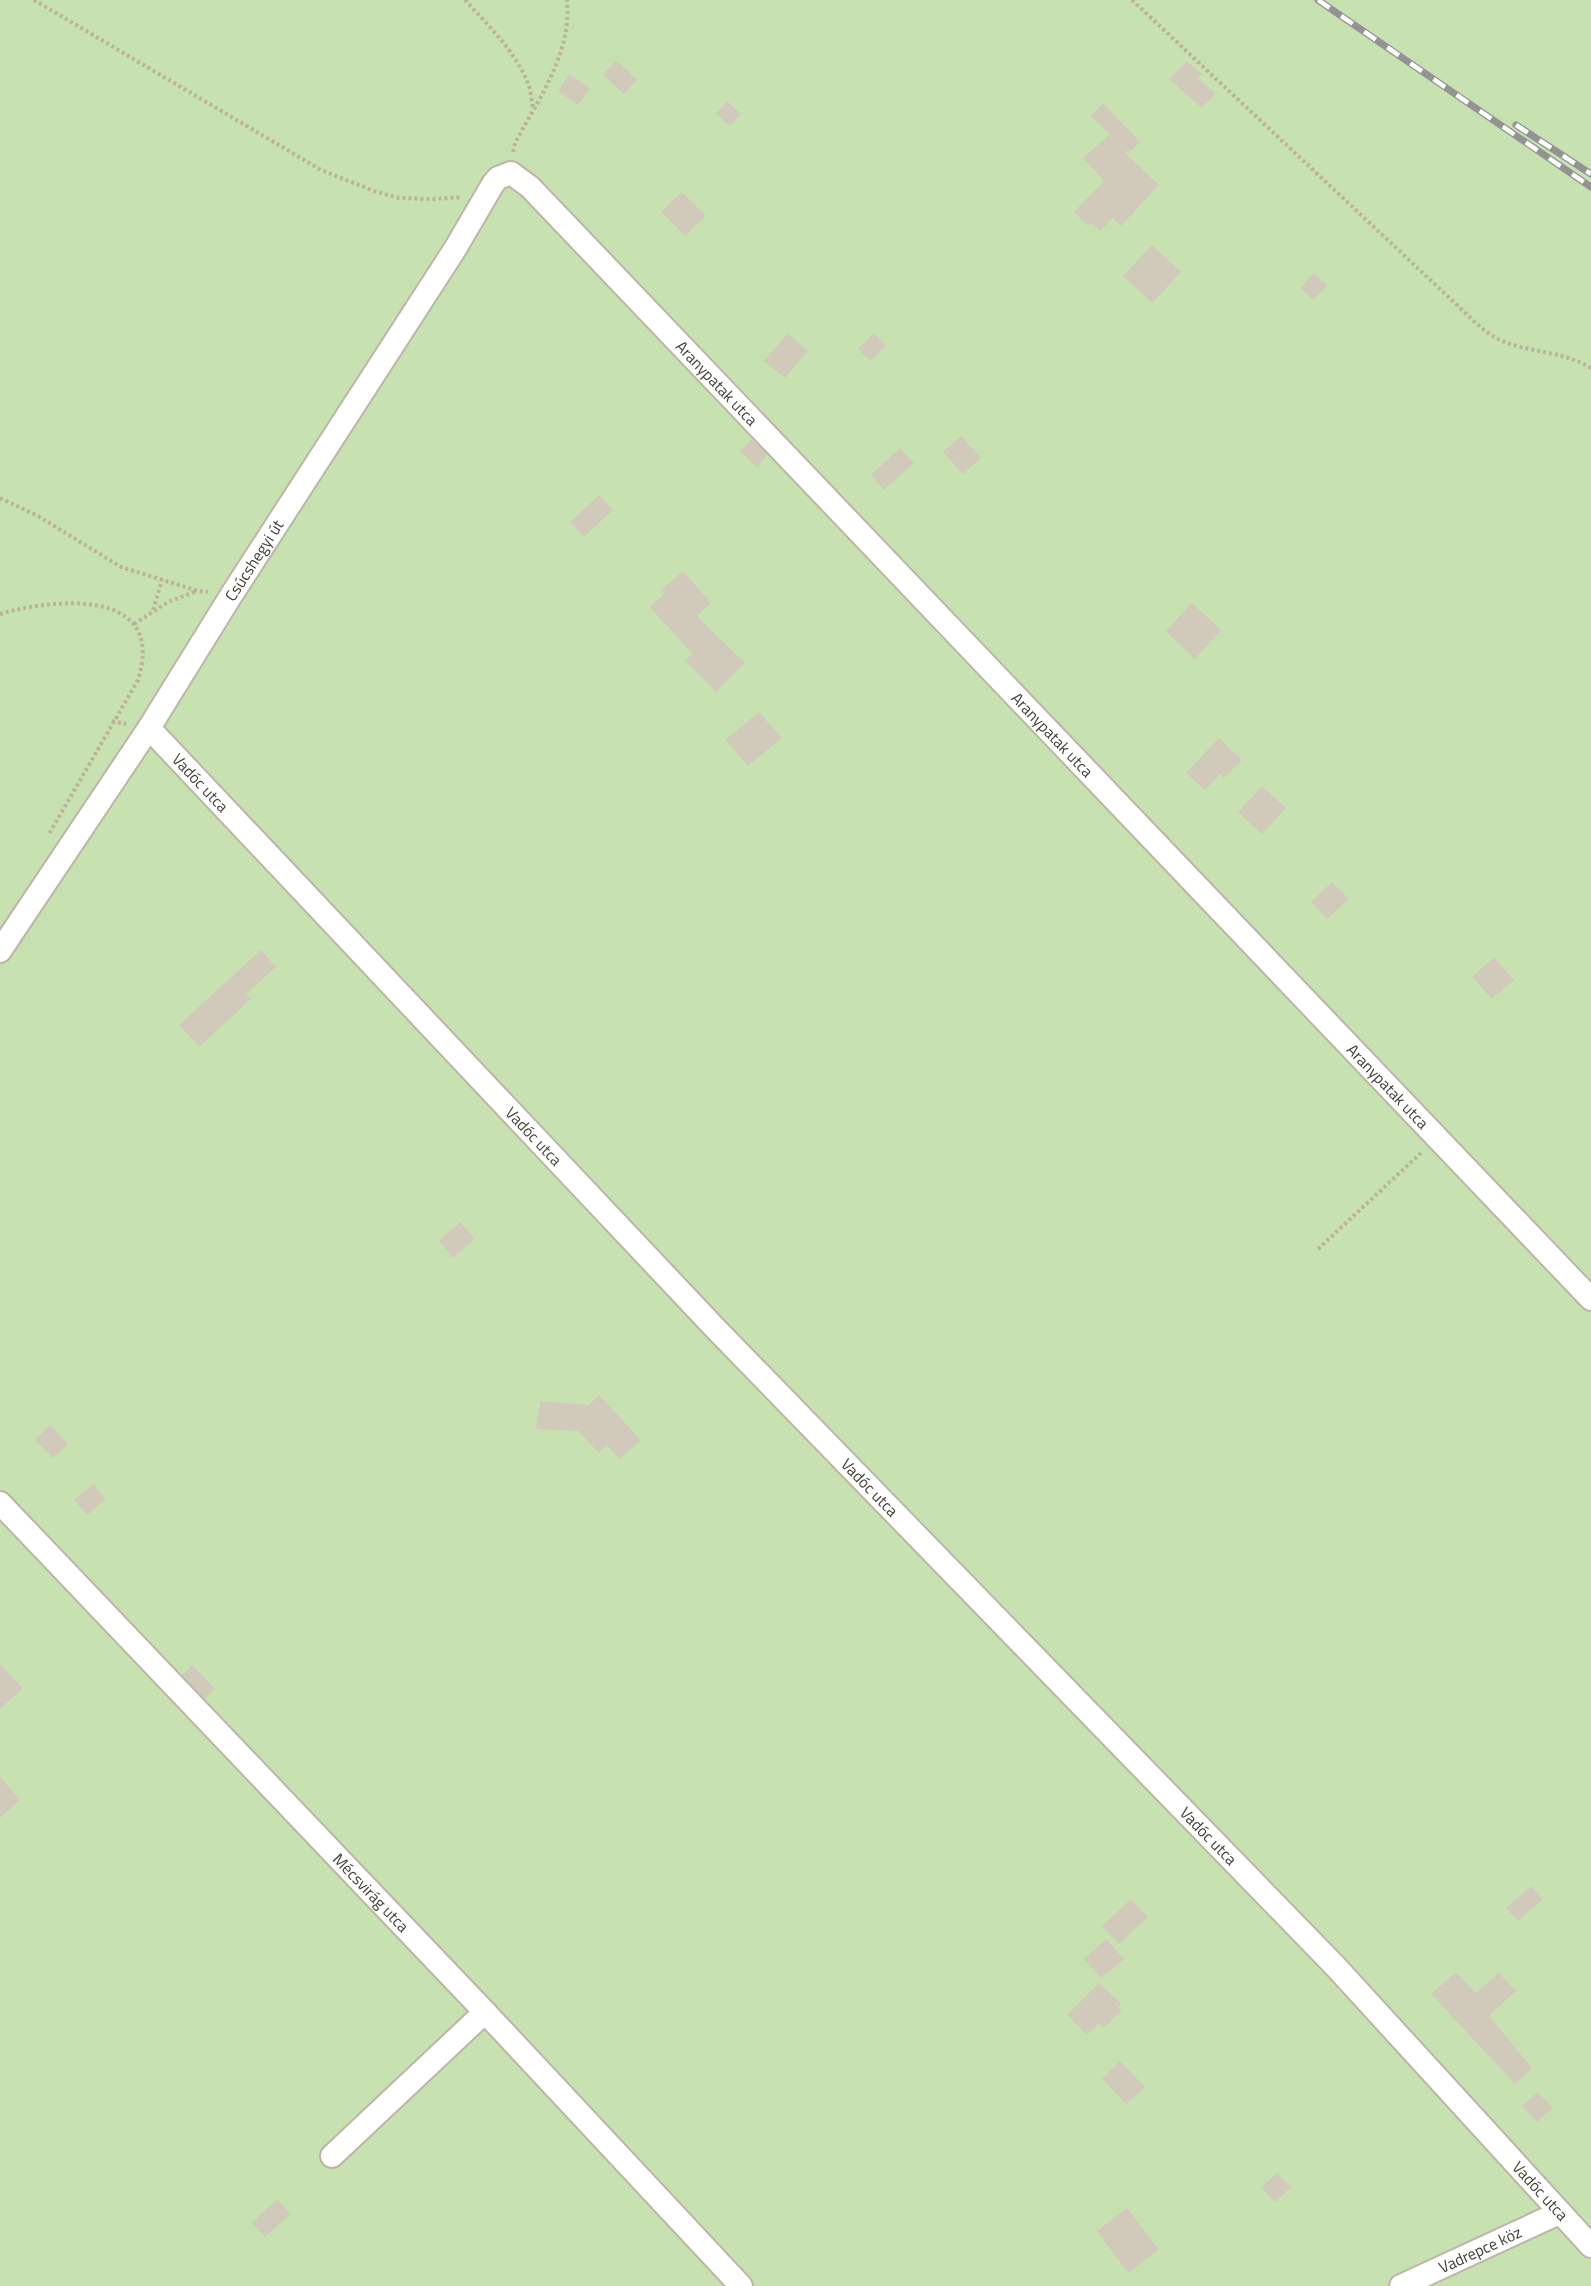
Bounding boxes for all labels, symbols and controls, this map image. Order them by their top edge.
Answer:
street label: Aranypatak utca [670,335,763,431]
street label: Csúcshegyi út [218,514,289,606]
street label: Aranypatak utca [1006,686,1099,783]
street label: Vadóc utca [167,748,234,818]
street label: Aranypatak utca [1341,1038,1434,1134]
street label: Vadóc utca [500,1101,568,1171]
street label: Vadóc utca [836,1453,904,1522]
street label: Vadóc utca [1174,1801,1243,1871]
street label: Mécsvirág utca [327,1847,415,1938]
street label: Vadóc utca [1507,2156,1574,2226]
street label: Vadrepce köz [1435,2220,1525,2279]

